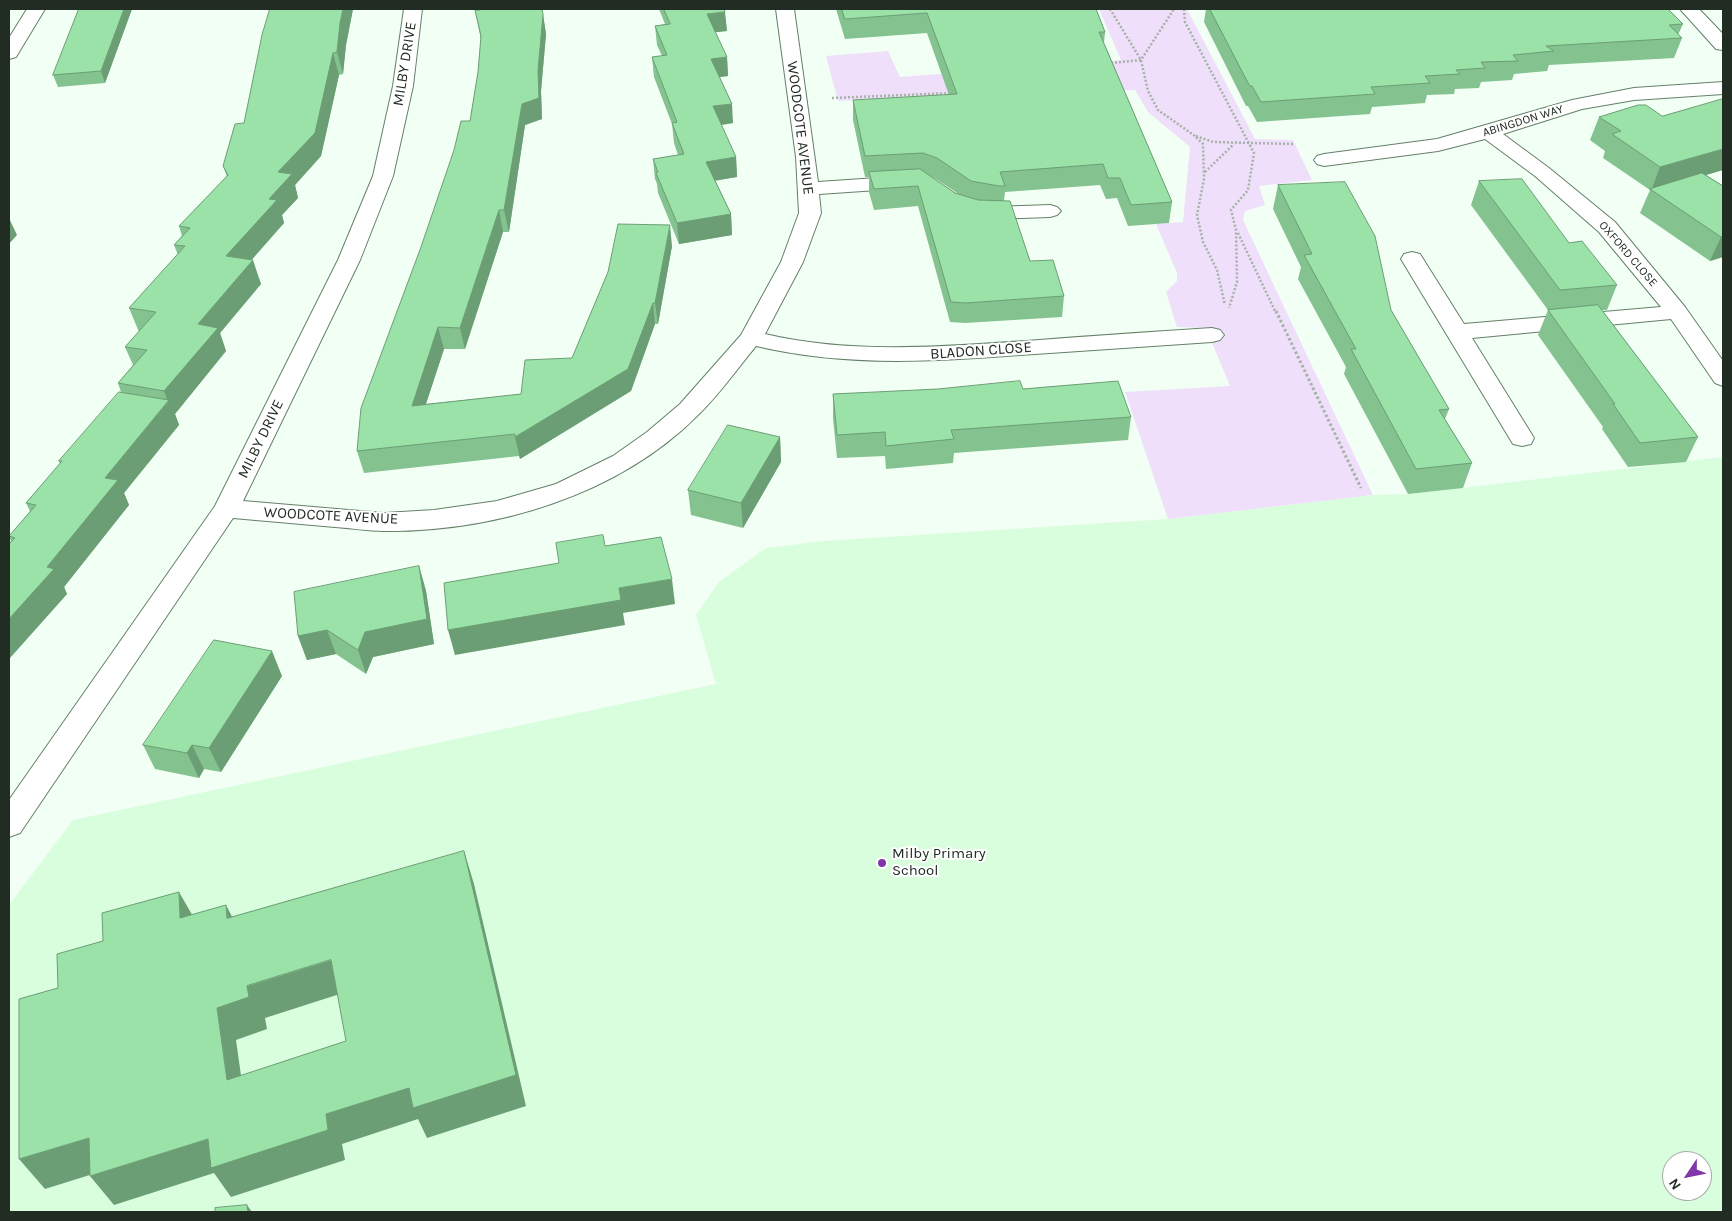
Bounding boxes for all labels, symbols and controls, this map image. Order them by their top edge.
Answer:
street label: MILBY DRIVE [389,21,421,107]
street label: WOODCOTE AVENUE [783,60,817,196]
street label: ABINGDON WAY [1481,102,1565,140]
street label: OXFORD CLOSE [1596,218,1660,290]
street label: BLADON CLOSE [930,338,1032,364]
street label: MILBY DRIVE [234,397,288,481]
street label: WOODCOTE AVENUE [263,503,399,529]
place label: Milby Primary School [892,845,986,880]
marker: Milby Primary School [876,857,888,869]
north arrow [1662,1151,1712,1201]
text: N [1665,1175,1685,1193]

